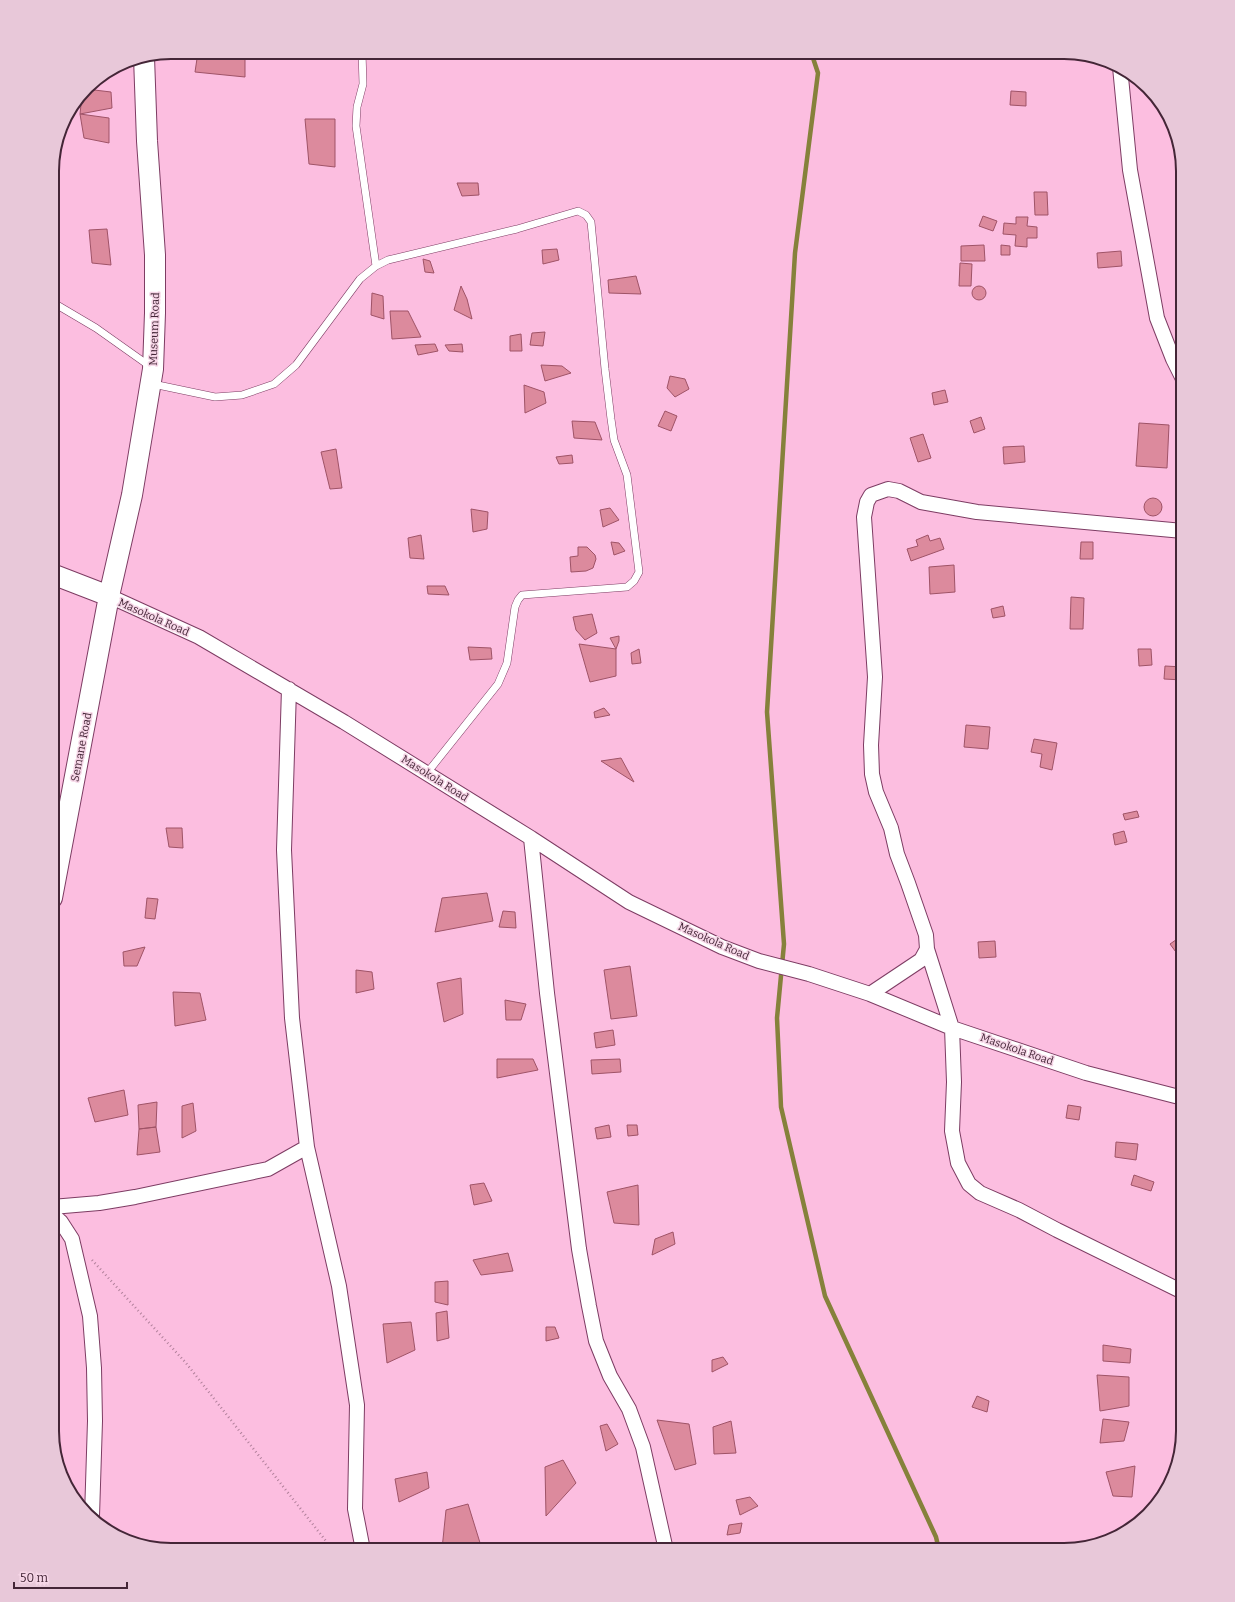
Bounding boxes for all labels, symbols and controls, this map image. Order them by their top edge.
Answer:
street label: Museum Road [147,292,162,366]
street label: Masokola Road [116,596,192,639]
street label: Semane Road [68,711,95,783]
street label: Masokola Road [399,753,471,804]
street label: Masokola Road [676,920,752,963]
street label: Masokola Road [979,1031,1056,1068]
scale bar [14,1564,127,1590]
text: 50 m [20,1571,49,1585]

